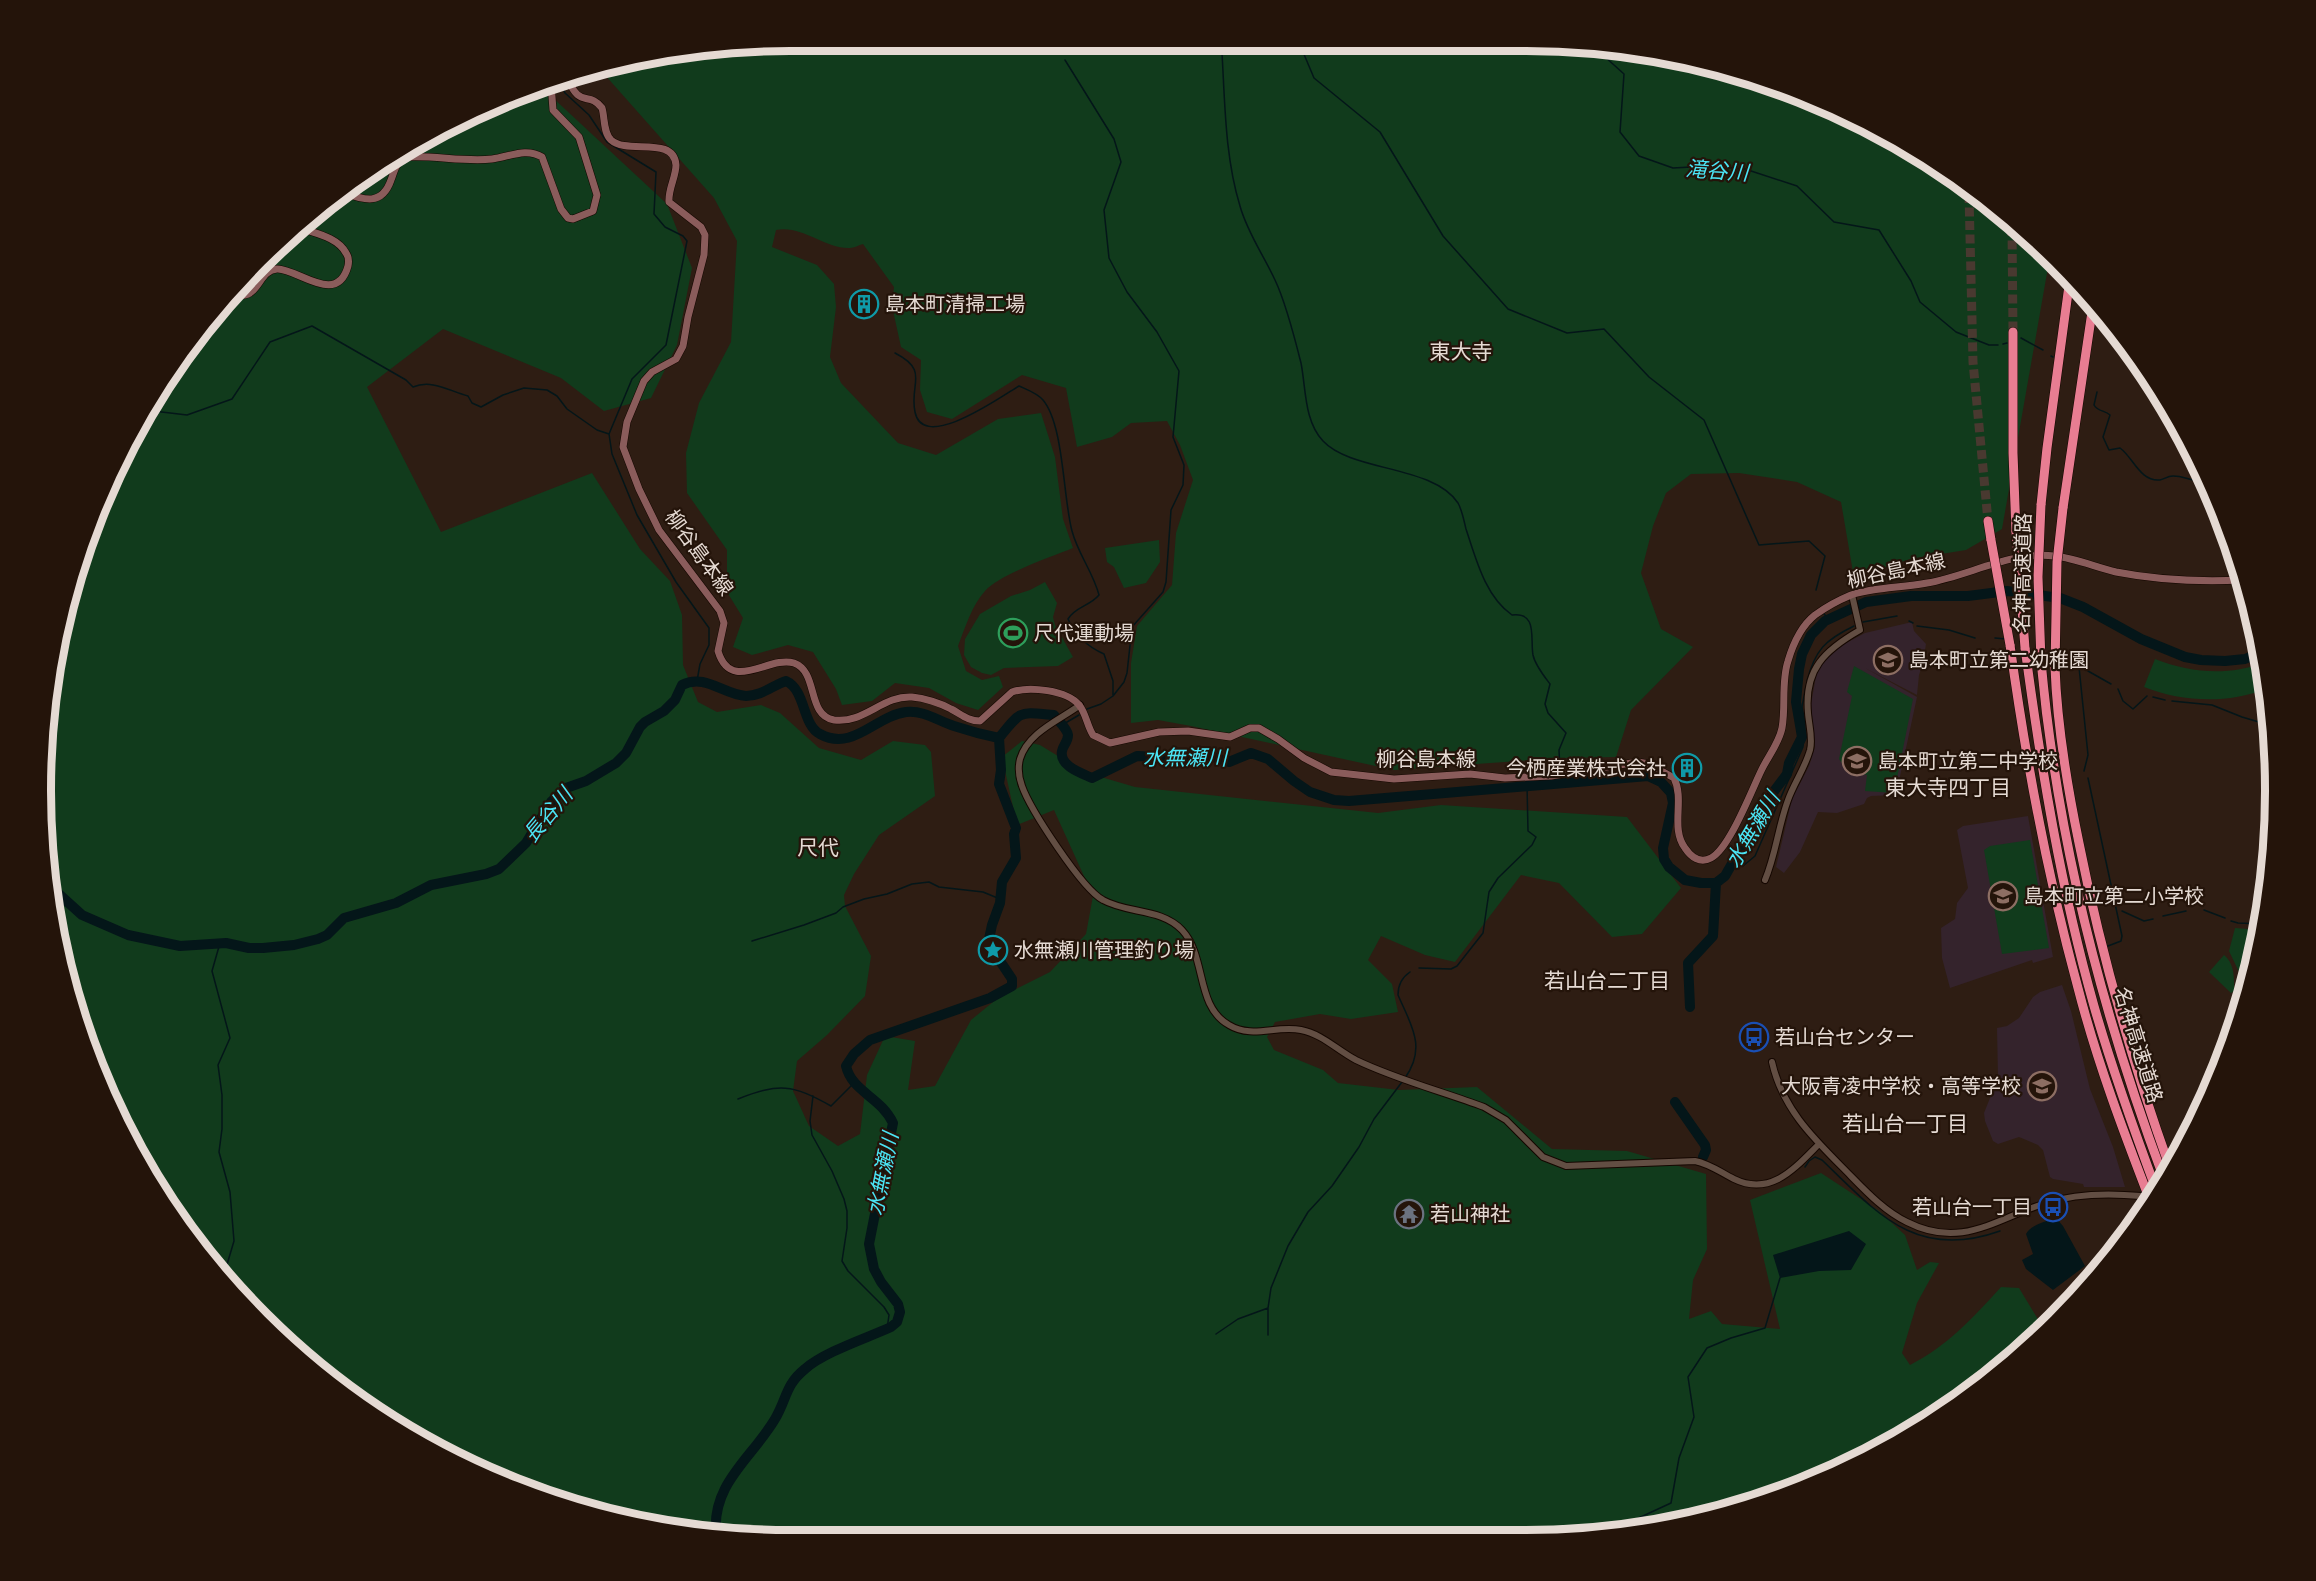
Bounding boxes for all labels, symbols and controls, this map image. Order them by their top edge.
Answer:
water label: 滝谷川 [1685,157,1751,185]
building icon: 島本町清掃工場 [848,288,880,320]
place label: 島本町清掃工場 [885,293,1025,316]
district label: 東大寺 [1430,340,1493,364]
street label: 柳谷島本線 [660,506,738,600]
street label: 名神高速道路 [2010,513,2036,633]
street label: 柳谷島本線 [1845,549,1947,593]
sports icon: 尺代運動場 [997,617,1029,649]
place label: 尺代運動場 [1034,622,1134,645]
school or university icon: 島本町立第二幼稚園 [1872,644,1904,676]
place label: 島本町立第二幼稚園 [1909,649,2089,672]
school or university icon: 島本町立第二中学校 [1841,745,1873,777]
water label: 水無瀬川 [1143,746,1229,770]
street label: 柳谷島本線 [1376,748,1476,771]
place label: 島本町立第二中学校 [1878,750,2058,773]
building icon: 今栖産業株式会社 [1671,752,1703,784]
place label: 今栖産業株式会社 [1506,757,1666,780]
district label: 東大寺四丁目 [1885,776,2011,800]
water label: 長谷川 [519,782,579,847]
water label: 水無瀬川 [1721,786,1786,872]
district label: 尺代 [797,836,839,860]
school or university icon: 島本町立第二小学校 [1987,880,2019,912]
place label: 島本町立第二小学校 [2024,885,2204,908]
place icon: 水無瀬川管理釣り場 [977,934,1009,966]
place label: 水無瀬川管理釣り場 [1014,939,1194,962]
district label: 若山台二丁目 [1544,969,1670,993]
street label: 名神高速道路 [2109,984,2167,1106]
bus stop icon: 若山台センター [1738,1021,1770,1053]
place label: 若山台センター [1775,1026,1915,1049]
school or university icon: 大阪青凌中学校・高等学校 [2026,1070,2058,1102]
place label: 大阪青凌中学校・高等学校 [1781,1075,2021,1098]
district label: 若山台一丁目 [1842,1112,1968,1136]
water label: 水無瀬川 [863,1129,903,1218]
bus stop icon: 若山台一丁目 [2037,1191,2069,1223]
place label: 若山台一丁目 [1912,1196,2032,1219]
temple icon: 若山神社 [1393,1198,1425,1230]
place label: 若山神社 [1430,1203,1510,1226]

